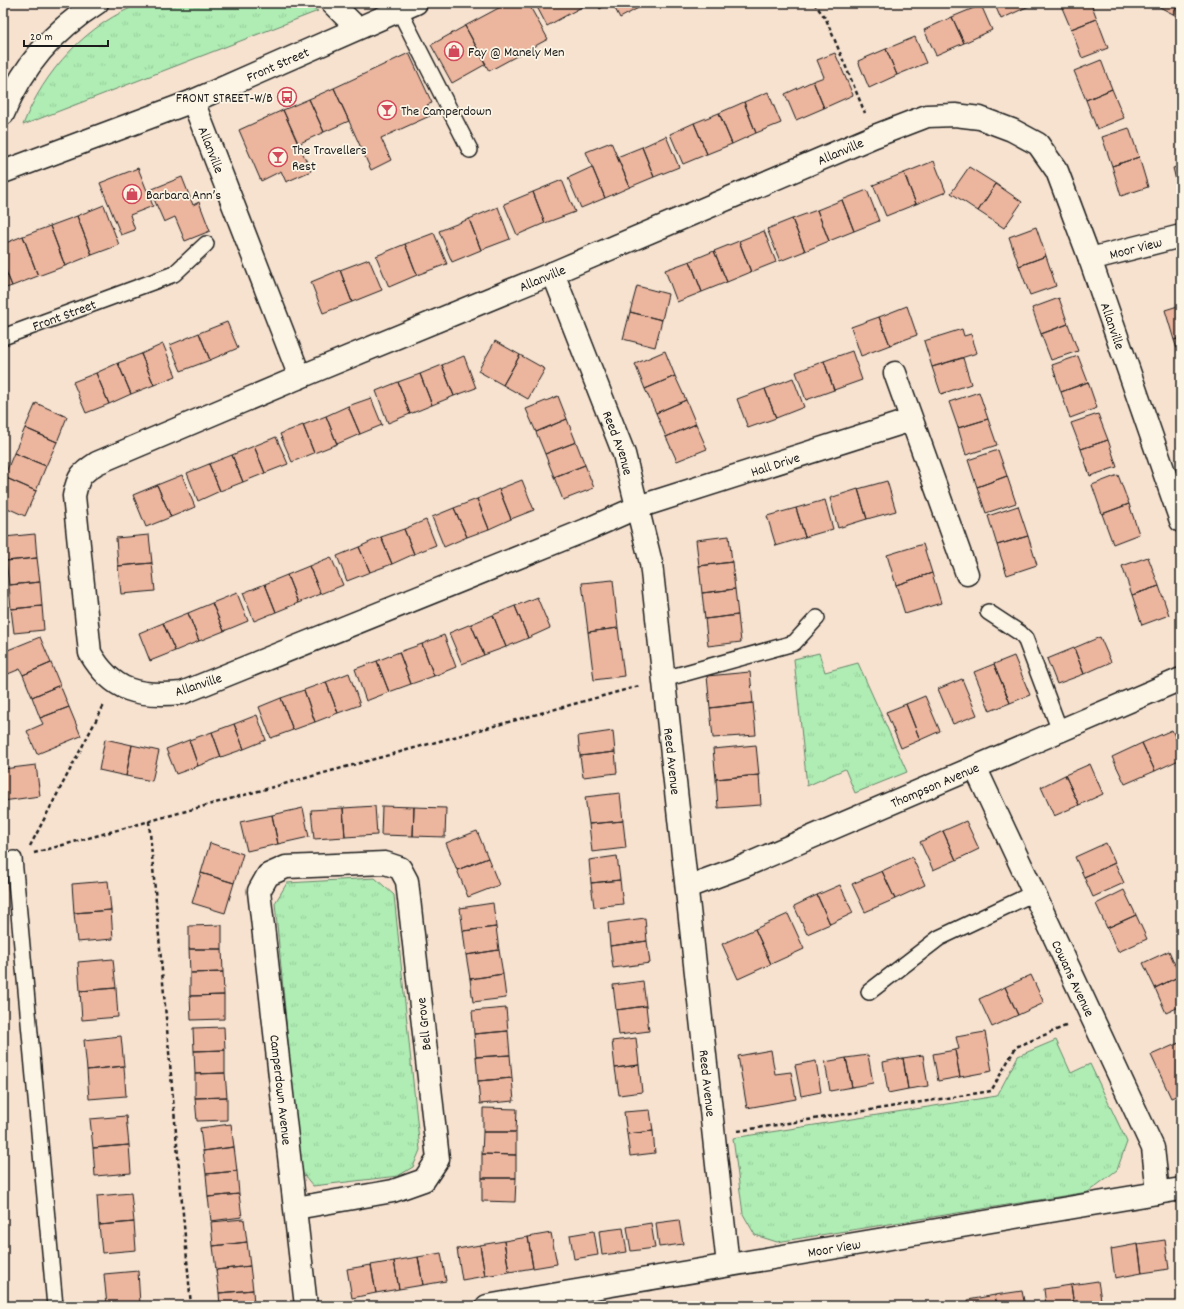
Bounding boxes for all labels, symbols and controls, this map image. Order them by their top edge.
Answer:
scale bar [24,22,108,48]
text: 20 m [30,29,53,46]
shop icon: Fay @ Manely Men [443,40,465,62]
street label: Front Street [244,43,313,88]
place label: Fay @ Manely Men [468,43,565,63]
bus stop icon: FRONT STREET-W/B [276,86,298,108]
place label: FRONT STREET-W/B [176,89,273,109]
bar icon: The Camperdown [376,99,398,121]
place label: The Camperdown [401,102,492,122]
street label: Allanville [192,124,228,177]
street label: Allanville [815,134,867,171]
place label: The Travellers Rest [292,141,367,177]
bar icon: The Travellers Rest [267,146,289,168]
shop icon: Barbara Ann’s [121,183,143,205]
place label: Barbara Ann’s [146,186,221,206]
street label: Moor View [1108,233,1164,266]
street label: Allanville [516,261,569,298]
street label: Front Street [30,296,99,337]
street label: Allanville [1094,300,1129,353]
street label: Reed Avenue [596,408,637,477]
street label: Hall Drive [748,449,803,483]
street label: Allanville [172,669,225,703]
street label: Reed Avenue [657,727,684,796]
street label: Thompson Avenue [888,759,983,814]
street label: Cowans Avenue [1045,937,1098,1021]
street label: Bell Grove [412,996,438,1051]
street label: Camperdown Avenue [263,1034,296,1146]
street label: Reed Avenue [692,1049,720,1118]
street label: Moor View [806,1235,863,1264]

